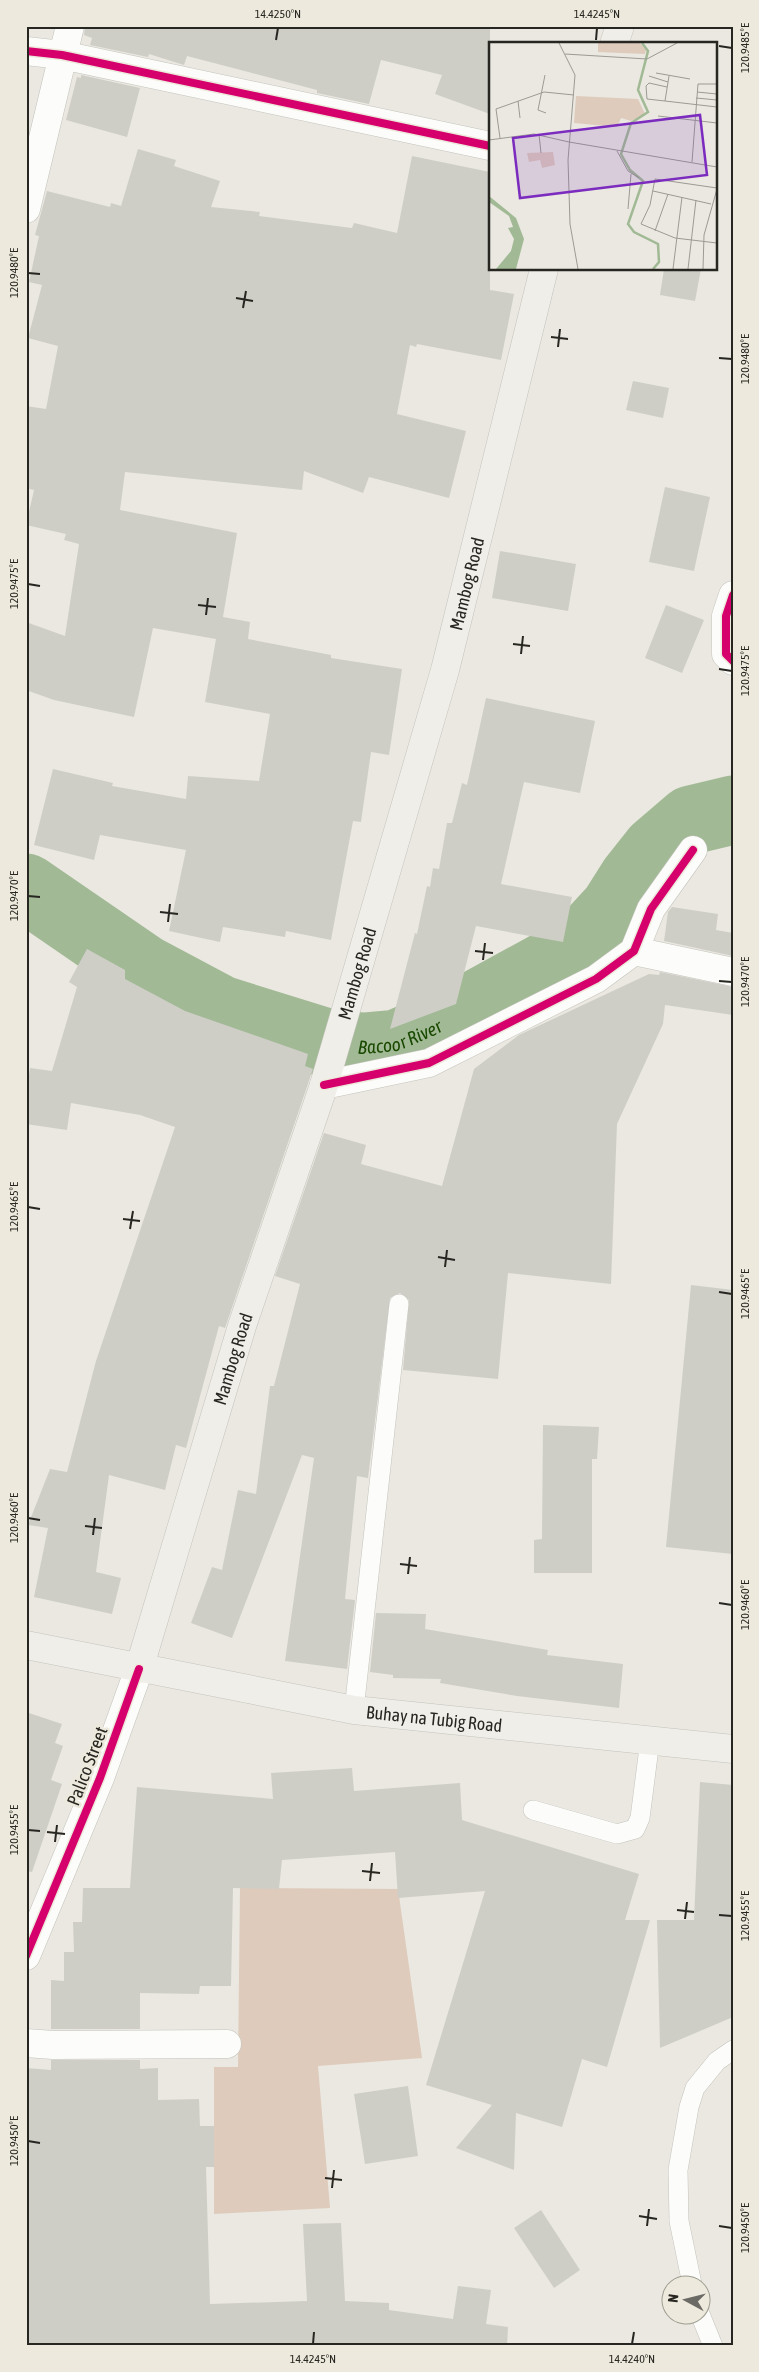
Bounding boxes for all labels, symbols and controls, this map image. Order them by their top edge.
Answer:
text: 14.4250°N [255,7,301,21]
text: 14.4245°N [574,7,620,21]
text: 120.9485°E [738,23,752,73]
inset map [489,42,716,270]
text: 120.9480°E [7,248,21,298]
text: 120.9480°E [738,334,752,384]
street label: Mambog Road [445,535,488,632]
text: 120.9475°E [7,559,21,609]
text: 120.9475°E [738,646,752,696]
text: 120.9470°E [7,871,21,921]
street label: Mambog Road [333,925,380,1022]
text: 120.9470°E [738,957,752,1007]
water label: Bacoor River [357,1014,447,1058]
text: 120.9465°E [7,1182,21,1232]
text: 120.9465°E [738,1269,752,1319]
street label: Mambog Road [208,1310,256,1407]
text: 120.9460°E [7,1493,21,1543]
text: 120.9460°E [738,1580,752,1630]
street label: Buhay na Tubig Road [365,1701,503,1736]
street label: Palico Street [62,1724,112,1808]
text: 120.9455°E [7,1805,21,1855]
text: 120.9455°E [738,1891,752,1941]
text: 120.9450°E [7,2116,21,2166]
text: 120.9450°E [738,2203,752,2253]
north arrow [662,2274,712,2324]
text: N [665,2293,682,2303]
text: 14.4245°N [290,2352,336,2366]
text: 14.4240°N [609,2352,655,2366]

